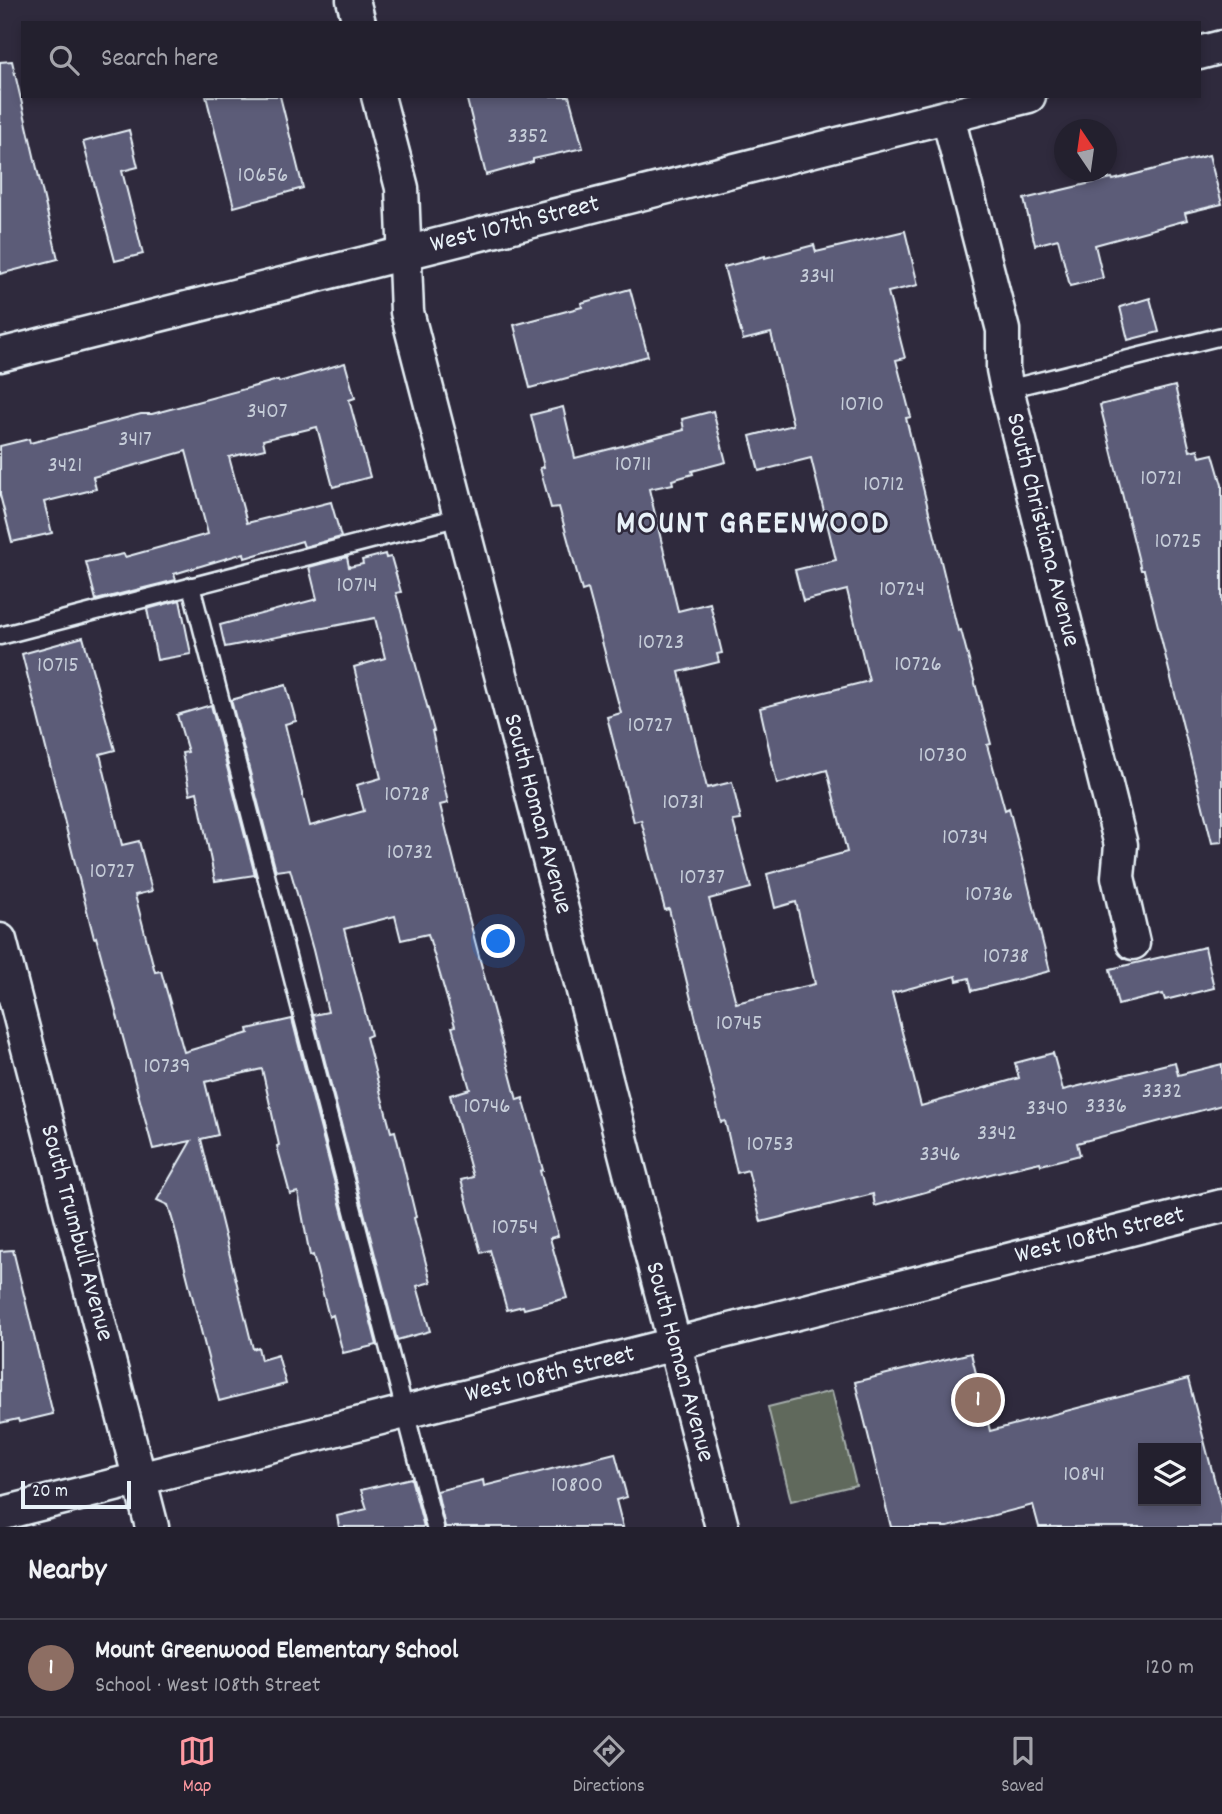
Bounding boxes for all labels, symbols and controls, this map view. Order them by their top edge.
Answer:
search box [21,21,1201,98]
icon: search [45,41,83,79]
text: Search here [101,41,219,78]
north arrow [1054,119,1117,182]
house number: 3352 [507,121,549,154]
house number: 10656 [238,160,288,193]
street label: West 107th Street [426,186,604,264]
house number: 3341 [799,261,835,294]
house number: 10710 [840,389,884,422]
house number: 3407 [246,396,288,429]
street label: South Christiana Avenue [995,409,1089,651]
house number: 3417 [118,424,152,457]
house number: 10711 [615,449,651,482]
house number: 3421 [48,450,82,483]
house number: 10721 [1140,463,1182,496]
house number: 10712 [863,469,905,502]
district label: MOUNT GREENWOOD [616,502,890,549]
house number: 10725 [1154,526,1202,559]
house number: 10714 [337,570,377,603]
house number: 10724 [879,574,925,607]
house number: 10723 [638,627,684,660]
house number: 10726 [894,649,942,682]
house number: 10715 [37,650,79,683]
street label: South Homan Avenue [493,710,581,918]
house number: 10727 [627,710,673,743]
house number: 10730 [918,740,968,773]
house number: 10728 [384,779,430,812]
house number: 10731 [662,787,704,820]
house number: 10734 [942,822,988,855]
house number: 10732 [387,837,433,870]
house number: 10727 [89,856,135,889]
house number: 10737 [679,862,725,895]
house number: 10736 [965,879,1013,912]
your location [481,924,515,958]
house number: 10738 [983,941,1029,974]
house number: 10745 [716,1008,762,1041]
house number: 10739 [143,1051,191,1084]
house number: 3332 [1142,1076,1182,1109]
house number: 10746 [463,1091,511,1124]
house number: 3336 [1085,1091,1127,1124]
house number: 3340 [1026,1093,1068,1126]
house number: 3342 [977,1118,1017,1151]
street label: South Trumbull Avenue [29,1121,123,1345]
house number: 10753 [746,1129,794,1162]
house number: 3346 [919,1139,961,1172]
street label: West 108th Street [1011,1197,1189,1275]
house number: 10754 [492,1212,538,1245]
street label: South Homan Avenue [635,1258,723,1466]
street label: West 108th Street [461,1336,639,1414]
pin: 1 [955,1374,1001,1426]
map controls [1138,1443,1201,1506]
button: layers [1138,1443,1201,1506]
house number: 10841 [1063,1459,1105,1492]
house number: 10800 [551,1470,603,1503]
scale bar [21,1478,131,1510]
text: 20 m [32,1479,68,1506]
text: Nearby [28,1551,106,1594]
text: Mount Greenwood Elementary School [95,1633,458,1670]
text: 1 [48,1652,54,1685]
text: 120 m [1145,1652,1194,1685]
text: School · West 108th Street [95,1670,320,1703]
tab: Map [178,1732,216,1801]
tab: Directions [573,1732,645,1801]
tab: Saved [1001,1732,1044,1801]

